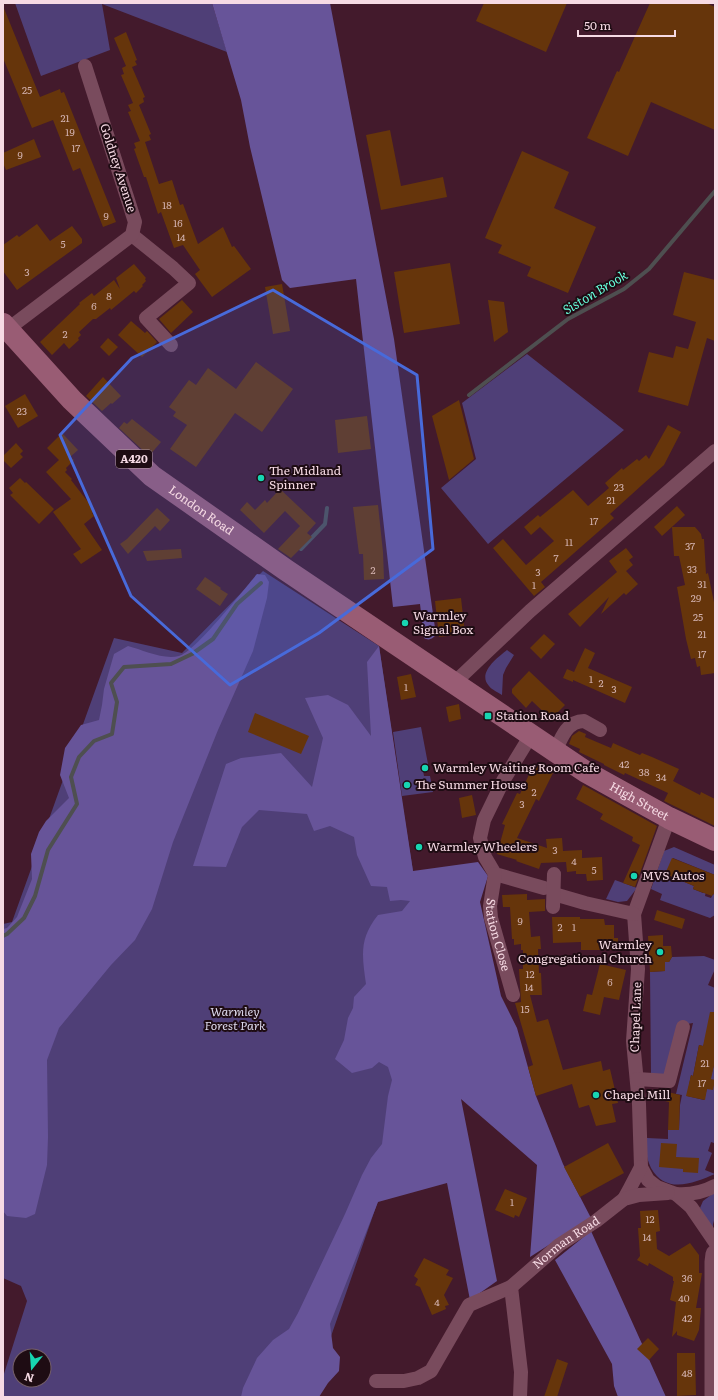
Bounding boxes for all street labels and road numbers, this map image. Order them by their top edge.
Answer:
street label: Goldney Avenue [96,121,142,214]
road number: A420 [116,450,152,468]
street label: London Road [165,480,239,539]
street label: High Street [607,777,673,824]
street label: Station Close [482,897,516,973]
street label: Chapel Lane [625,981,645,1053]
street label: Norman Road [528,1211,603,1272]

